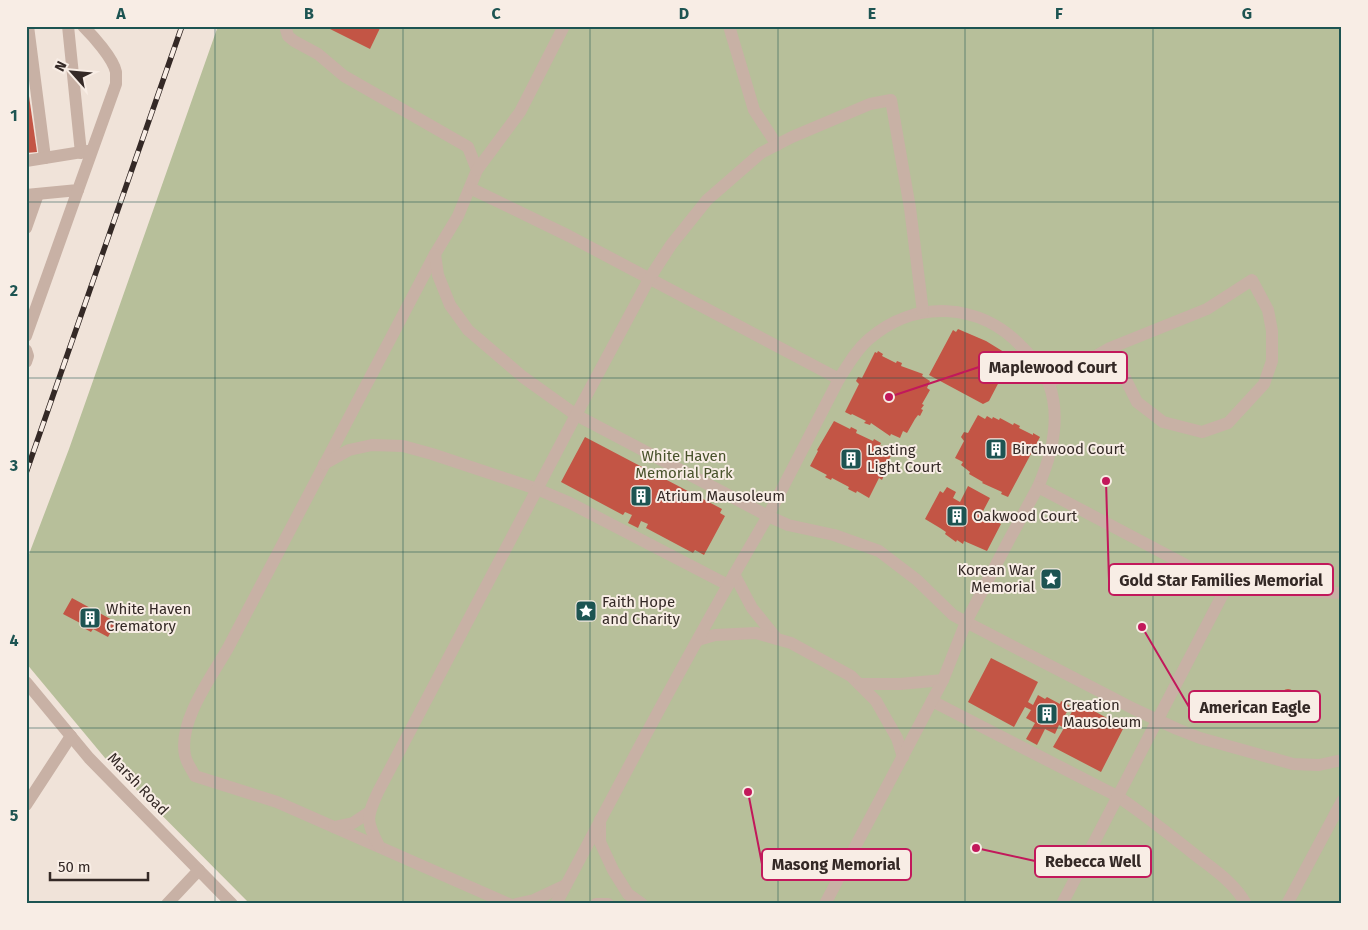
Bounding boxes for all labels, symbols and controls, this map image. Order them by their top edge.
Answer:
text: A [115,4,126,23]
text: B [304,4,314,23]
text: C [491,4,501,23]
text: D [679,4,689,23]
text: E [868,4,876,23]
text: F [1055,4,1063,23]
text: G [1242,4,1252,23]
north arrow [48,48,98,98]
text: N [51,58,71,74]
text: 1 [10,106,18,125]
text: 2 [10,281,18,300]
callout: Maplewood Court [979,352,1127,383]
text: Maplewood Court [989,358,1118,377]
building icon: Birchwood Court [984,437,1008,461]
place label: Birchwood Court [1012,440,1125,458]
place label: Lasting Light Court [867,441,942,476]
park label: White Haven Memorial Park [635,447,733,482]
building icon: Lasting Light Court [839,447,863,471]
text: 3 [9,456,18,475]
building icon: Atrium Mausoleum [629,484,653,508]
place label: Atrium Mausoleum [657,487,785,505]
building icon: Oakwood Court [945,504,969,528]
place label: Oakwood Court [973,507,1078,525]
place label: Korean War Memorial [957,561,1036,596]
callout: Gold Star Families Memorial [1109,564,1333,595]
place icon: Korean War Memorial [1039,567,1063,591]
text: Gold Star Families Memorial [1119,571,1323,590]
place label: Faith Hope and Charity [602,593,680,628]
place icon: Faith Hope and Charity [574,599,598,623]
place label: White Haven Crematory [106,600,191,635]
building icon: White Haven Crematory [78,606,102,630]
text: 4 [9,631,19,650]
callout: American Eagle [1189,691,1320,722]
place label: Creation Mausoleum [1063,696,1141,731]
text: American Eagle [1198,698,1311,717]
building icon: Creation Mausoleum [1035,702,1059,726]
street label: Marsh Road [104,749,172,819]
text: 5 [10,806,19,825]
callout: Rebecca Well [1035,846,1151,877]
callout: Masong Memorial [762,849,911,880]
scale bar [50,850,148,882]
text: Rebecca Well [1045,852,1141,871]
text: Masong Memorial [772,855,901,874]
text: 50 m [58,858,91,876]

